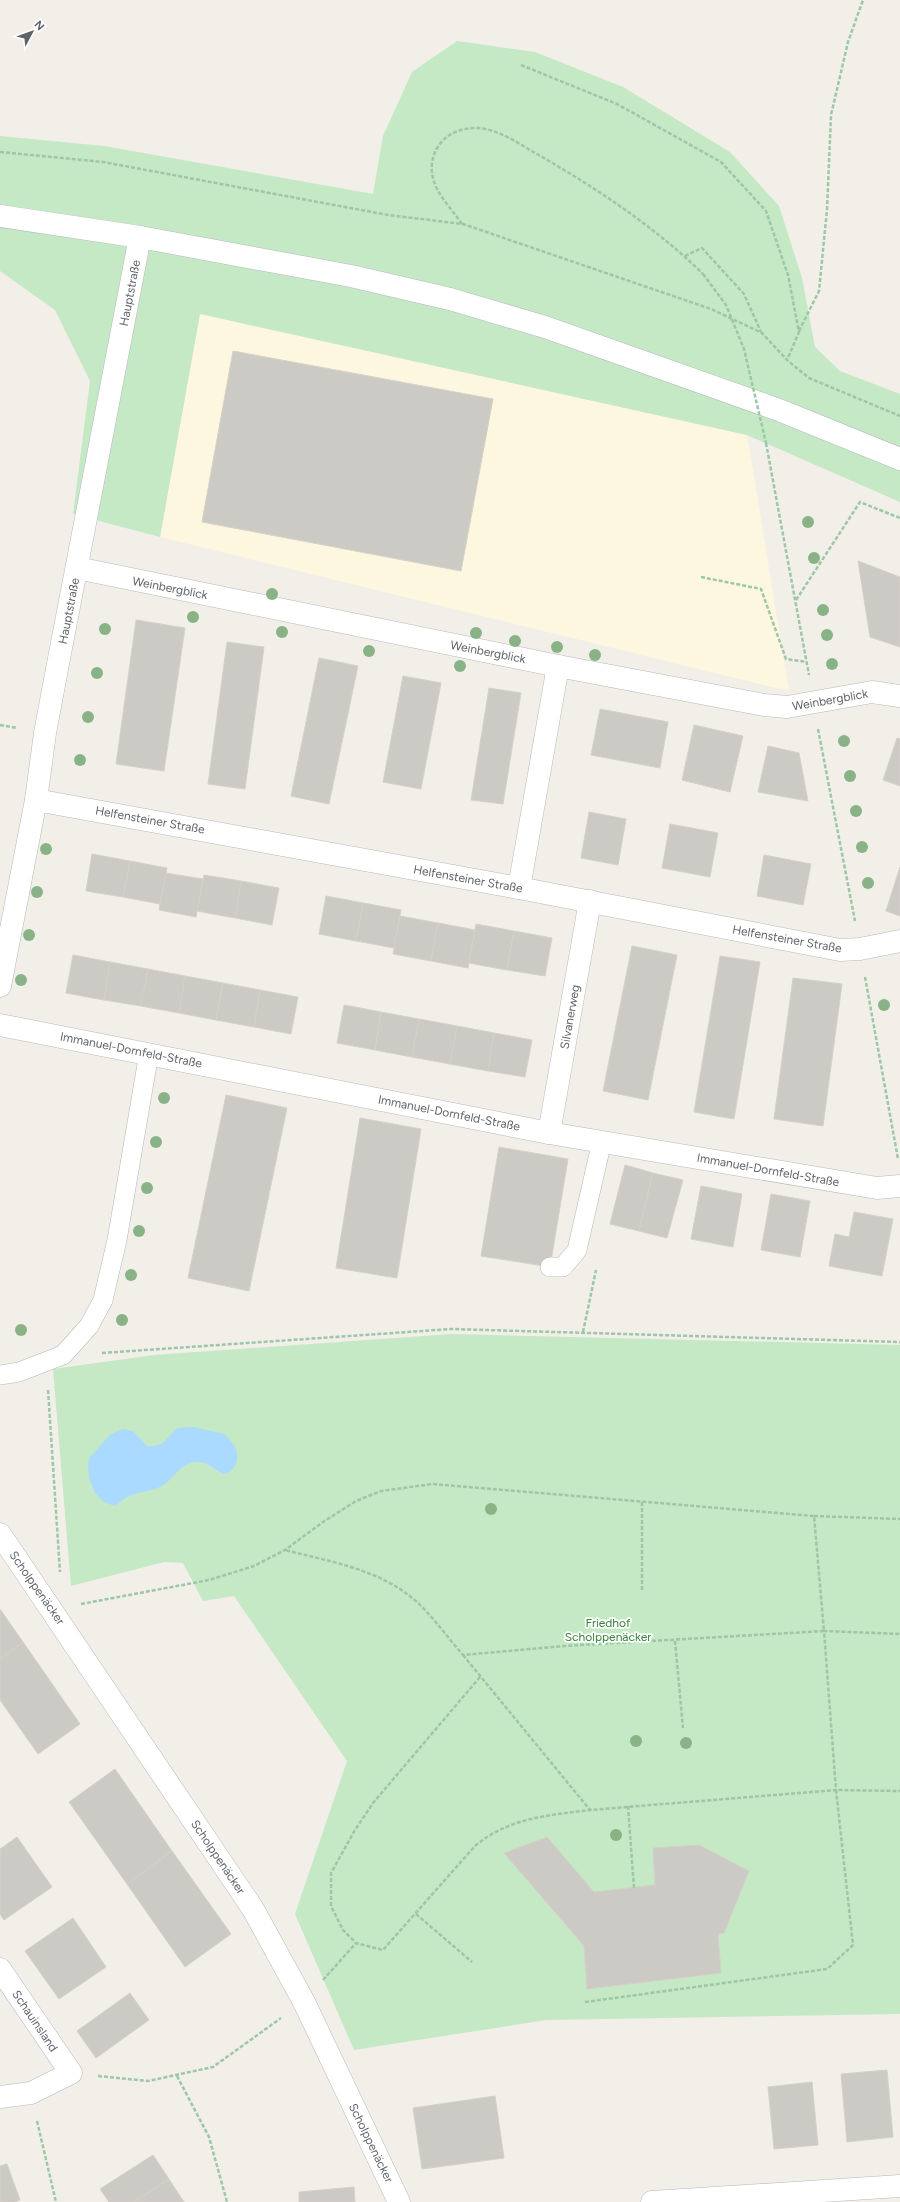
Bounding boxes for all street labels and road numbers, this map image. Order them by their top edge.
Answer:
street label: Hauptstraße [117,258,143,327]
street label: Weinbergblick [131,574,209,602]
street label: Hauptstraße [56,576,82,645]
street label: Weinbergblick [449,638,527,666]
street label: Weinbergblick [791,686,869,714]
street label: Helfensteiner Straße [94,803,206,837]
street label: Helfensteiner Straße [412,862,524,896]
street label: Helfensteiner Straße [731,922,843,956]
street label: Silvanerweg [557,984,583,1050]
street label: Immanuel-Dornfeld-Straße [59,1029,204,1071]
street label: Immanuel-Dornfeld-Straße [377,1092,522,1134]
street label: Immanuel-Dornfeld-Straße [696,1151,841,1190]
street label: Scholppenäcker [6,1549,68,1627]
street label: Scholppenäcker [188,1817,248,1897]
street label: Schauinsland [9,1988,61,2054]
street label: Scholppenäcker [346,2101,396,2185]

